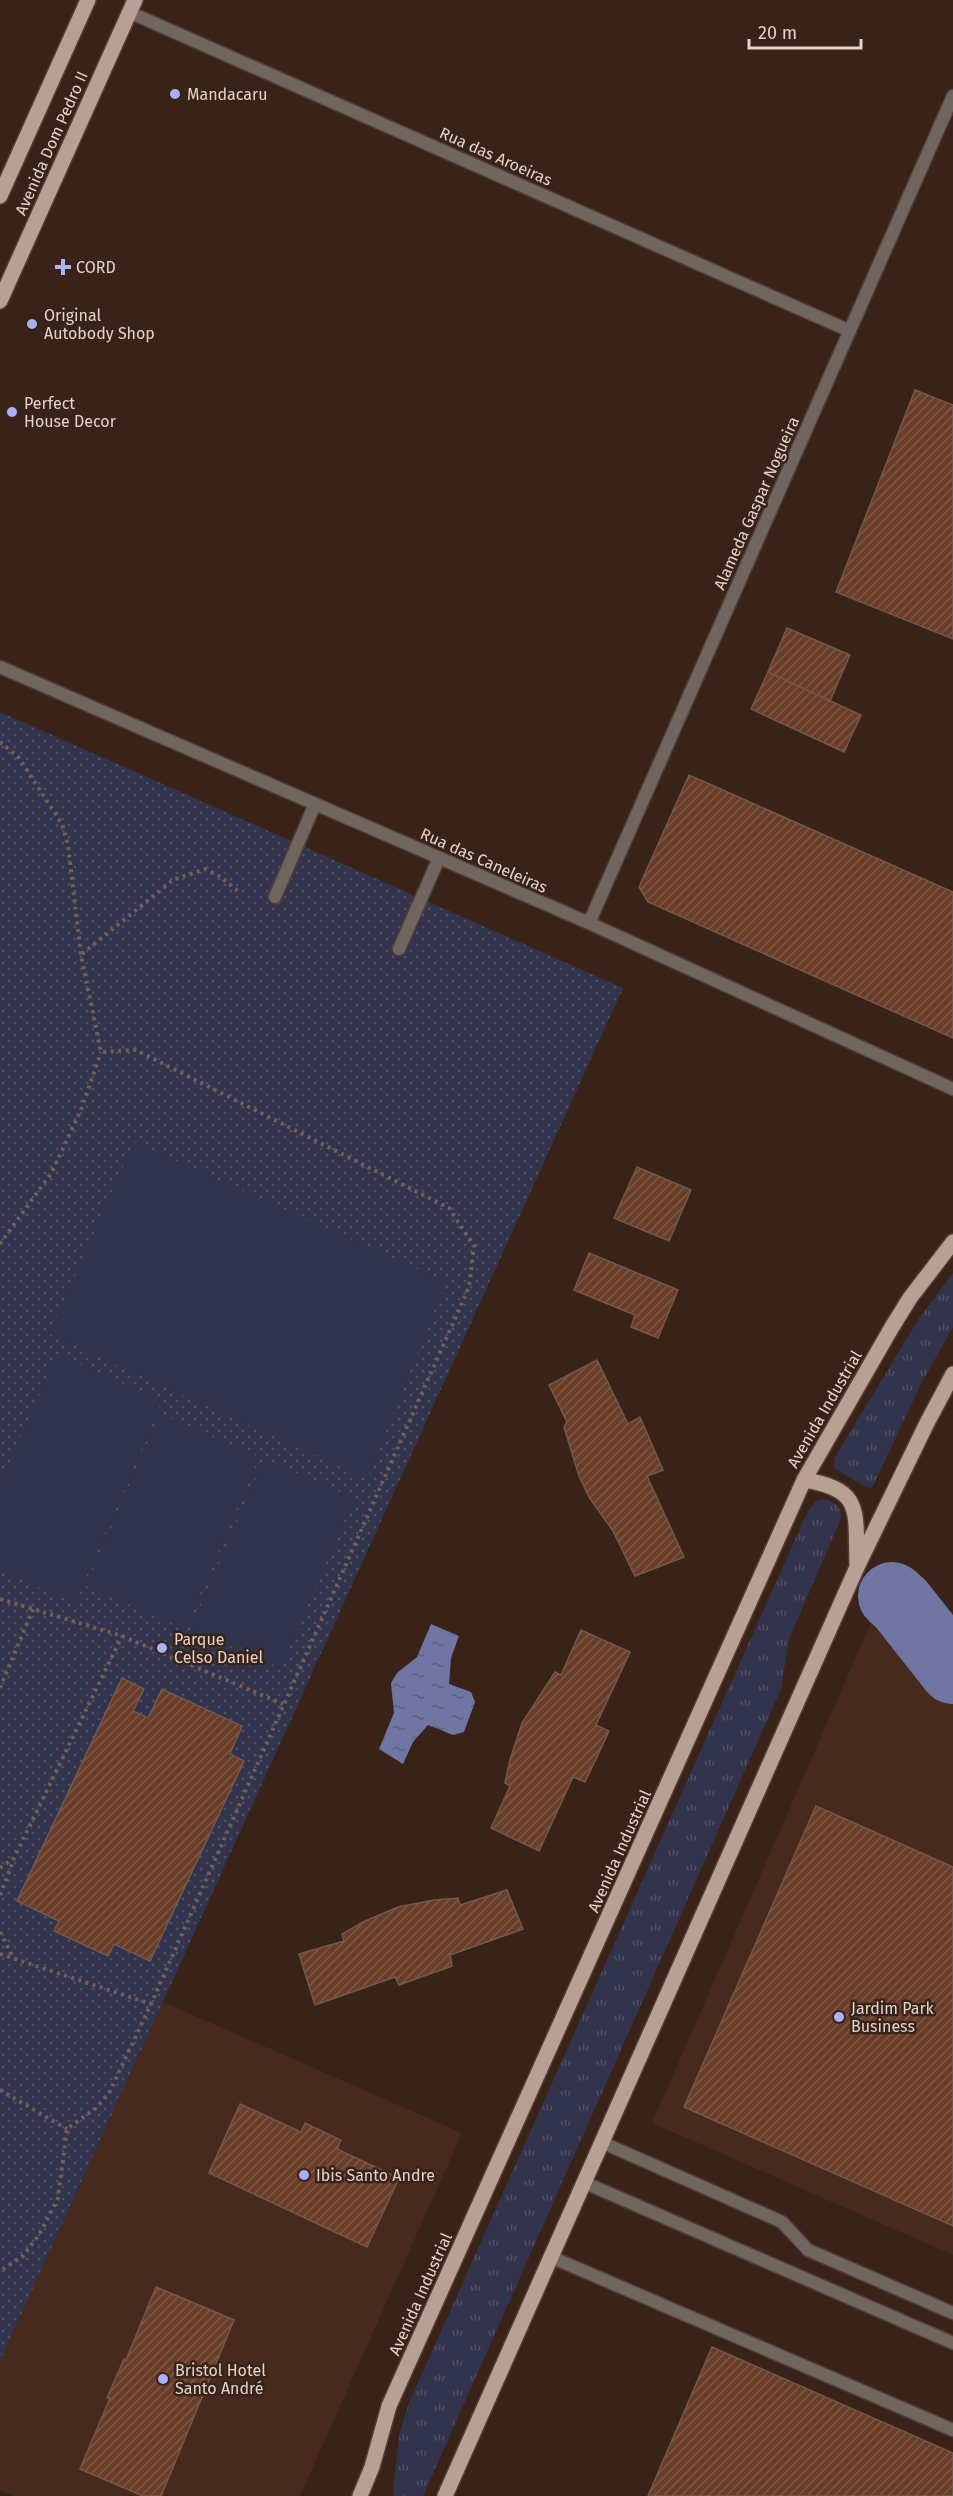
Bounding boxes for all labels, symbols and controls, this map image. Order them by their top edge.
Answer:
scale bar [749,12,862,50]
text: 20 m [758,22,797,44]
street label: Avenida Dom Pedro II [11,68,92,218]
place label: Mandacaru [187,85,267,104]
marker: Mandacaru [168,87,182,101]
street label: Rua das Aroeiras [437,123,555,190]
marker: CORD [54,258,72,276]
place label: CORD [76,258,116,277]
place label: Original Autobody Shop [44,306,155,343]
marker: Original Autobody Shop [25,317,39,331]
place label: Perfect House Decor [24,394,117,431]
marker: Perfect House Decor [5,405,19,419]
street label: Alameda Gaspar Nogueira [710,414,803,593]
street label: Rua das Caneleiras [417,824,550,897]
street label: Avenida Industrial [783,1347,866,1471]
place label: Parque Celso Daniel [174,1630,264,1667]
marker: Parque Celso Daniel [155,1641,169,1655]
street label: Avenida Industrial [584,1787,655,1915]
place label: Jardim Park Business [851,1999,935,2036]
marker: Jardim Park Business [832,2010,846,2024]
place label: Ibis Santo Andre [316,2166,435,2185]
marker: Ibis Santo Andre [297,2168,311,2182]
street label: Avenida Industrial [385,2230,456,2358]
place label: Bristol Hotel Santo André [175,2361,266,2398]
marker: Bristol Hotel Santo André [156,2372,170,2386]

